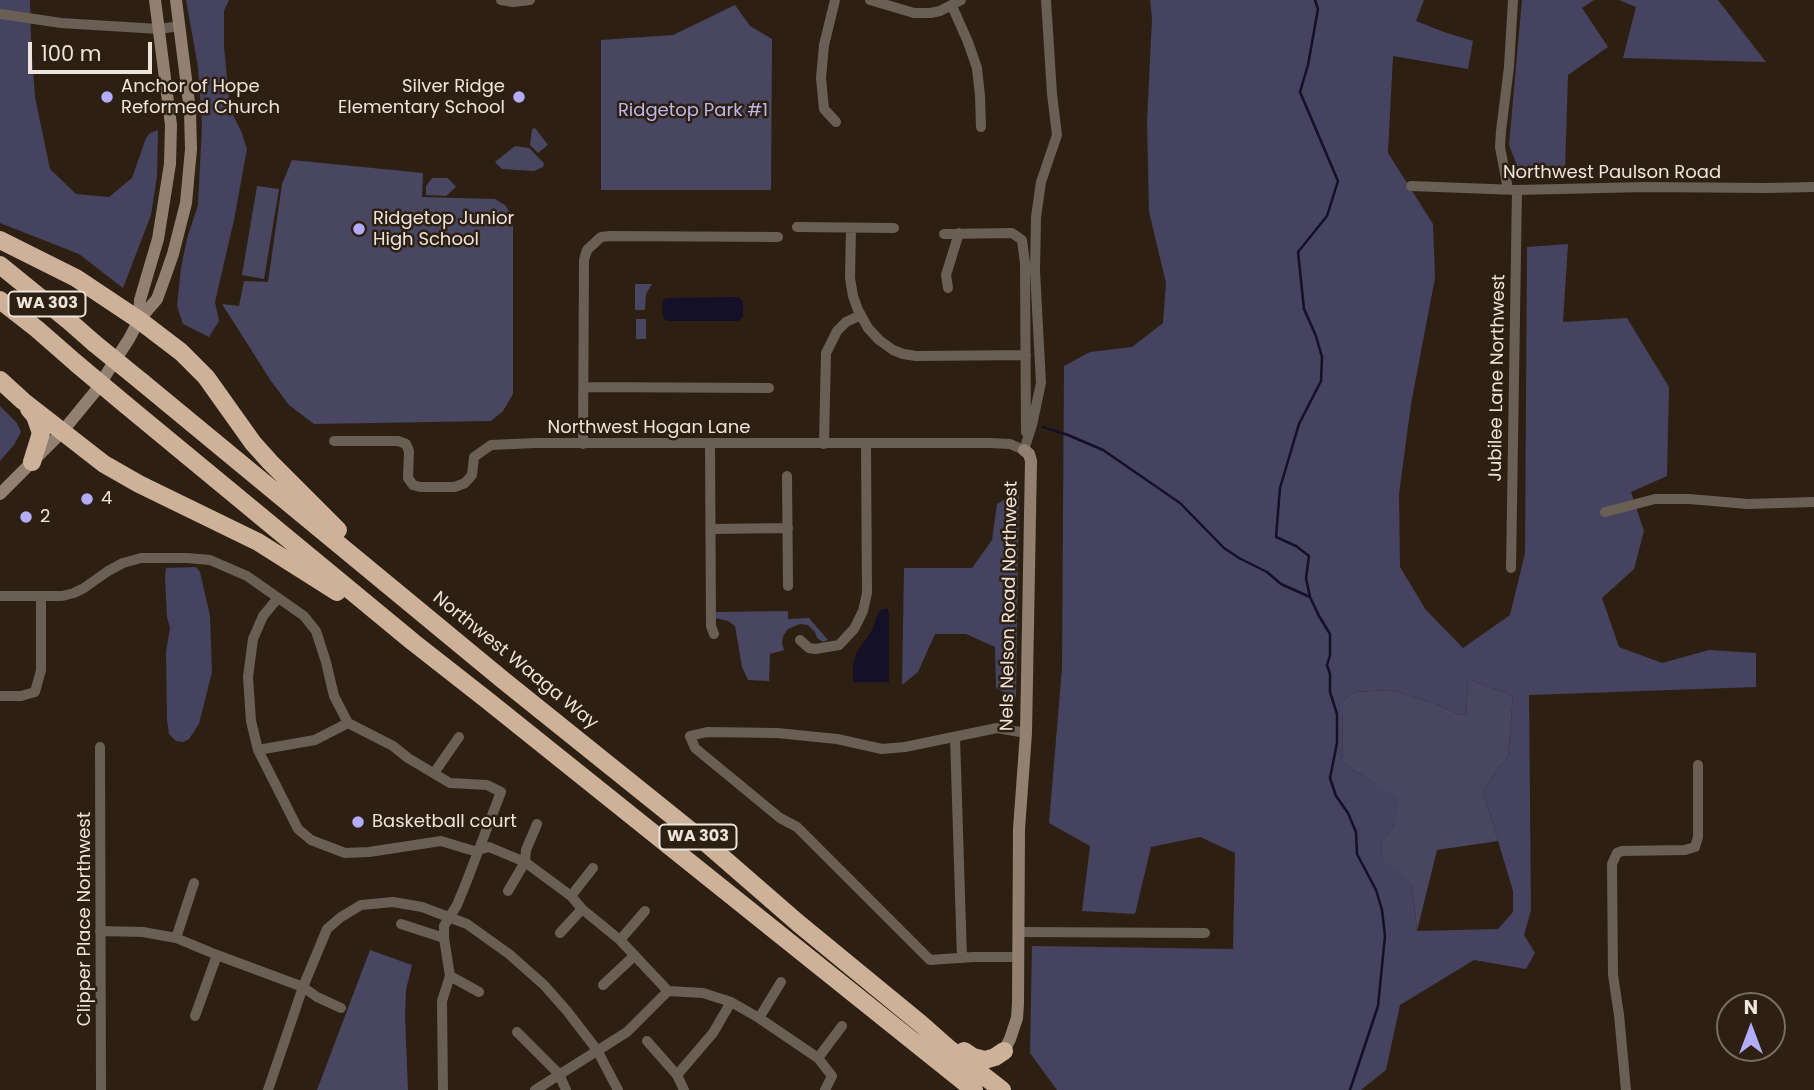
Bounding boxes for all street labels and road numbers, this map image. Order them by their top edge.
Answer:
street label: Northwest Paulson Road [1503,162,1721,184]
street label: Jubilee Lane Northwest [1485,274,1511,482]
road number: WA 303 [8,292,86,316]
street label: Northwest Hogan Lane [548,417,750,439]
street label: Nels Nelson Road Northwest [997,481,1023,731]
street label: Northwest Waaga Way [428,588,602,734]
street label: Clipper Place Northwest [74,812,96,1026]
road number: WA 303 [660,824,736,850]

